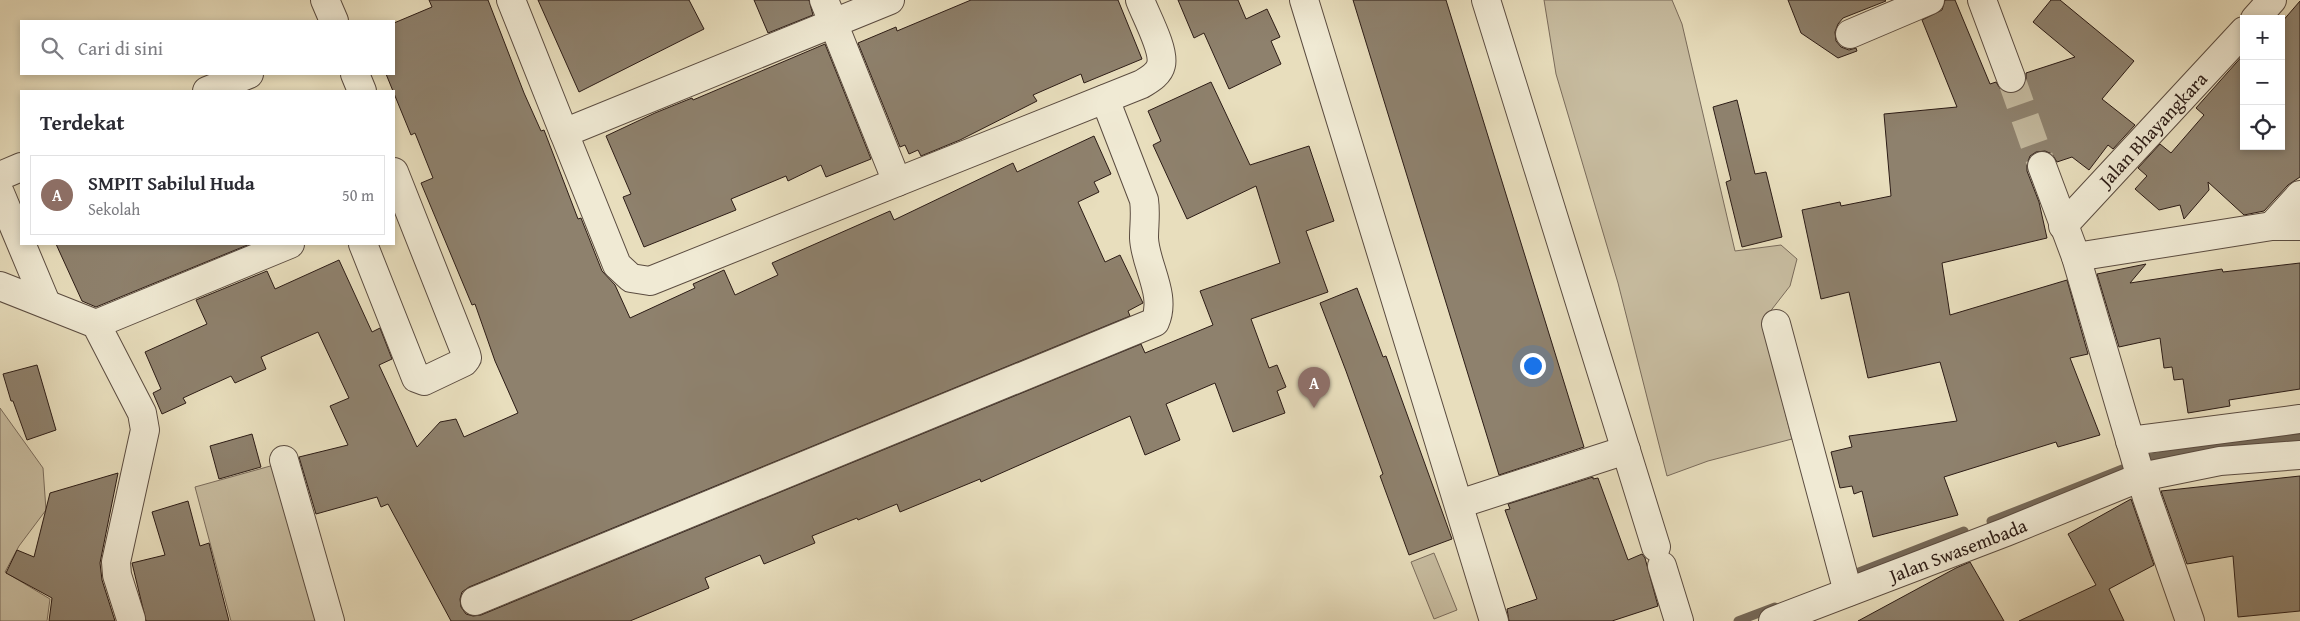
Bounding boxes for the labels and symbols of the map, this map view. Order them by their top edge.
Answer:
street label: Jalan Bhayangkara [2091,65,2213,195]
your location [1520,353,1546,379]
pin: A [1298,367,1330,408]
street label: Jalan Swasembada [1883,511,2031,590]

